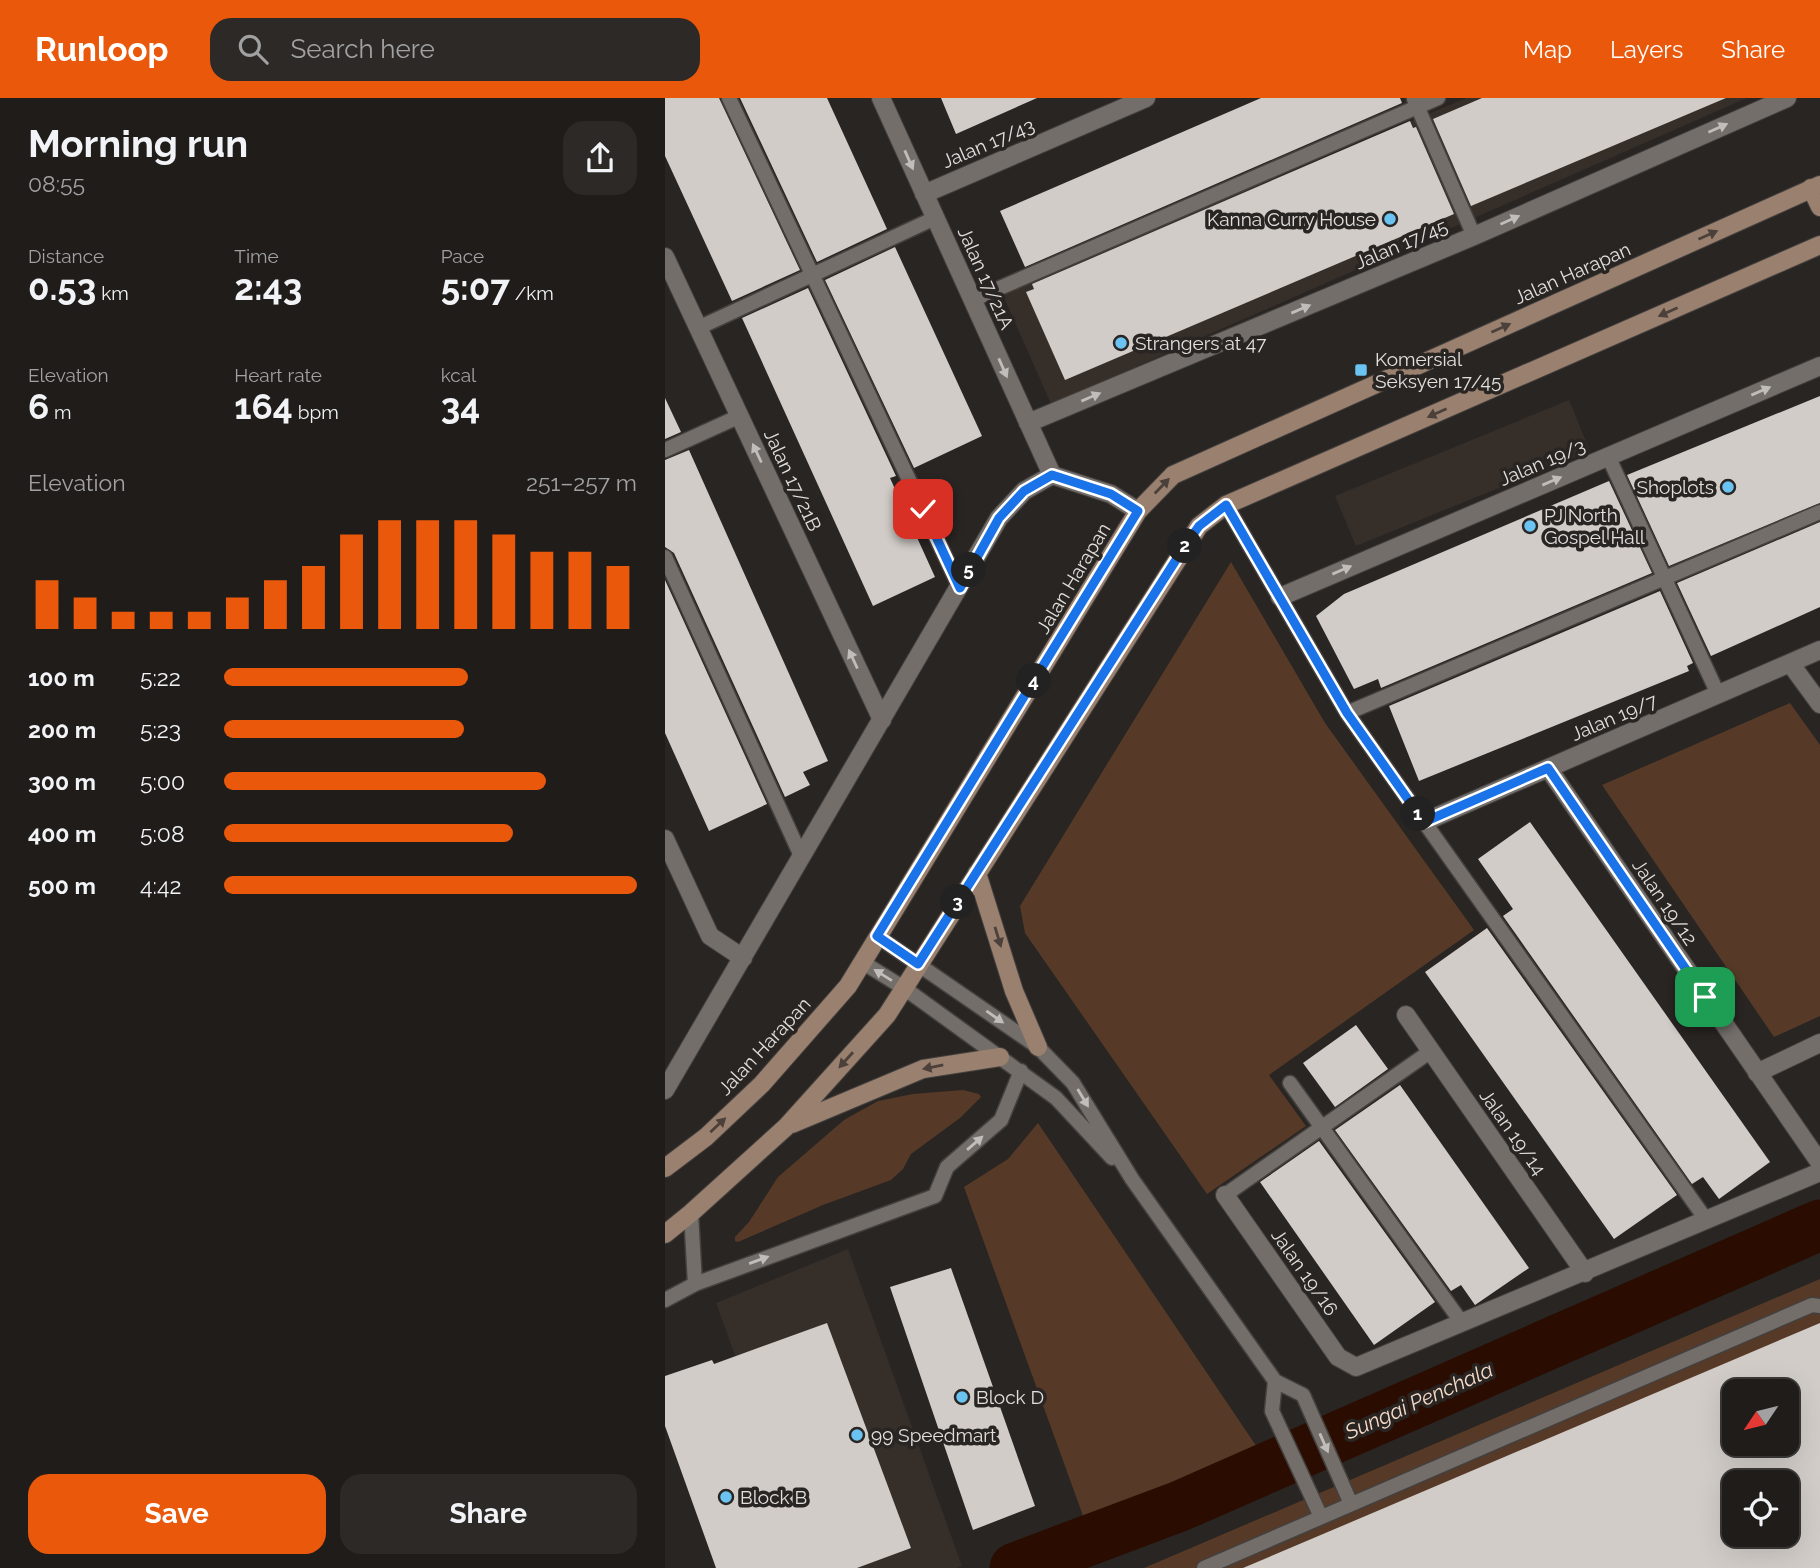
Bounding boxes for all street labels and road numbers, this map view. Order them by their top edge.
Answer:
street label: Jalan 17/43 [939,114,1037,172]
street label: Jalan 17/45 [1351,215,1451,273]
street label: Jalan 17/21A [954,223,1018,333]
street label: Jalan Harapan [1510,237,1634,309]
street label: Jalan 17/21B [760,426,826,534]
street label: Jalan 19/3 [1496,434,1588,490]
street label: Jalan Harapan [1031,519,1115,637]
street label: Jalan 19/7 [1568,689,1660,745]
street label: Jalan 19/12 [1628,855,1702,949]
street label: Jalan Harapan [713,993,815,1099]
street label: Jalan 19/14 [1475,1085,1551,1179]
street label: Jalan 19/16 [1267,1224,1343,1320]

